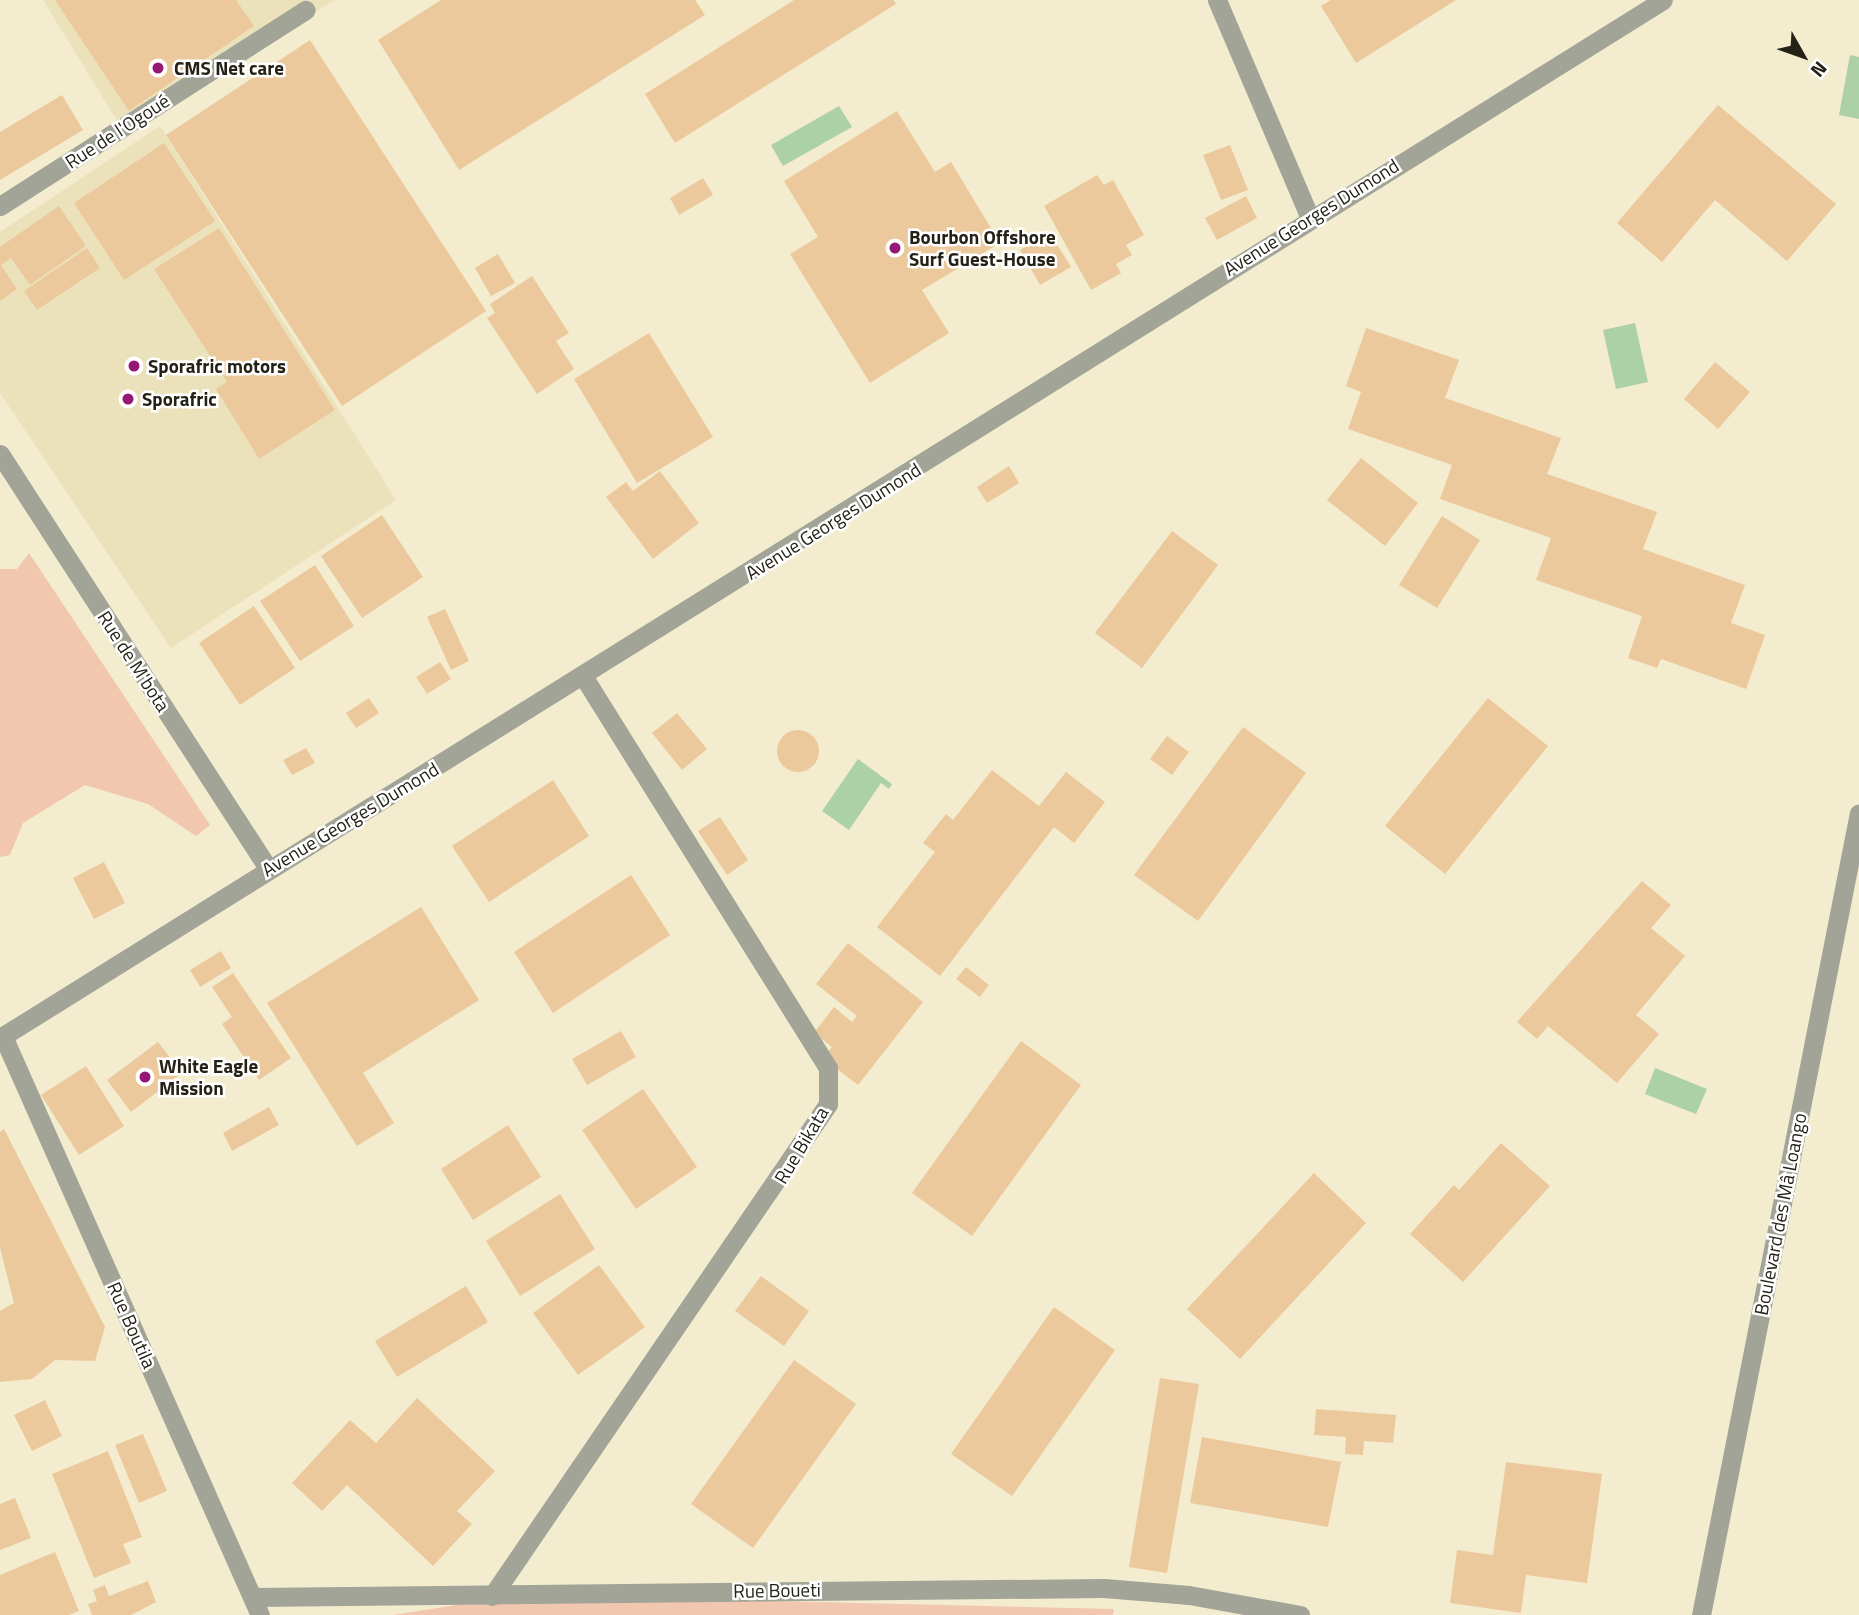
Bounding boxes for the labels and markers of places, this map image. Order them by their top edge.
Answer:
place label: CMS Net care [174,57,284,79]
marker: CMS Net care [148,58,168,78]
place label: Bourbon Offshore Surf Guest-House [909,226,1056,270]
marker: Bourbon Offshore Surf Guest-House [887,240,903,256]
place label: Sporafric motors [148,355,286,377]
marker: Sporafric motors [126,358,142,374]
place label: Sporafric [142,388,217,410]
marker: Sporafric [120,391,136,407]
place label: White Eagle Mission [159,1055,258,1099]
marker: White Eagle Mission [137,1069,153,1085]

